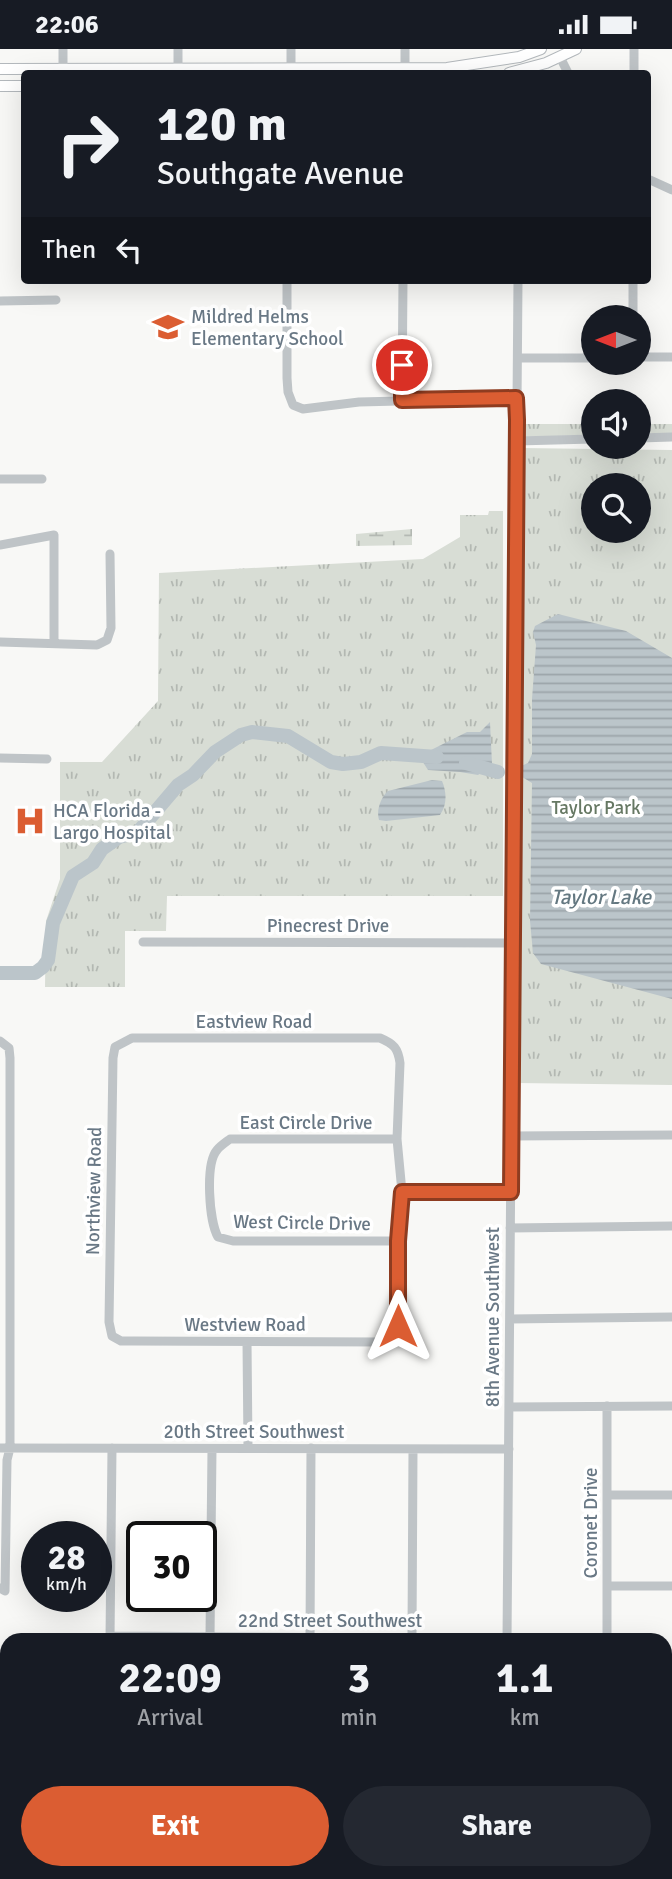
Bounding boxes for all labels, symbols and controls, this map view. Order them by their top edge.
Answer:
text: 22:06 [35,9,99,41]
text: 120 m [157,94,287,154]
icon: right [42,98,133,189]
text: Southgate Avenue [157,154,404,193]
icon: left [110,231,148,269]
text: Then [42,234,96,266]
place label: Mildred Helms Elementary School [191,305,344,351]
north arrow [581,305,651,375]
map controls [581,305,651,543]
school or university icon: Mildred Helms Elementary School [151,310,185,344]
pin [372,335,432,395]
icon: arrive [383,346,421,384]
button: sound [581,389,651,459]
button: search [581,473,651,543]
park label: Taylor Park [551,796,641,820]
place label: HCA Florida - Largo Hospital [53,799,171,845]
hospital icon: HCA Florida - Largo Hospital [13,804,47,838]
water label: Taylor Lake [551,884,653,910]
street label: Pinecrest Drive [267,914,389,938]
street label: Eastview Road [196,1010,312,1034]
street label: East Circle Drive [239,1111,373,1135]
street label: Northview Road [81,1127,107,1255]
street label: West Circle Drive [233,1210,371,1236]
street label: 8th Avenue Southwest [481,1226,505,1407]
position arrow [361,1289,435,1363]
street label: Westview Road [184,1313,306,1337]
street label: 20th Street Southwest [164,1420,345,1444]
street label: Coronet Drive [579,1468,603,1578]
speed limit sign: 30 [126,1521,217,1612]
text: 28 [48,1536,85,1579]
text: km/h [46,1573,87,1595]
street label: 22nd Street Southwest [238,1609,422,1633]
text: 22:09 [119,1653,222,1704]
text: 3 [348,1653,370,1704]
text: 1.1 [496,1653,553,1704]
text: Arrival [137,1703,203,1732]
text: min [340,1703,377,1732]
text: km [510,1703,540,1732]
button: Exit [21,1786,329,1866]
button: Share [343,1786,651,1866]

